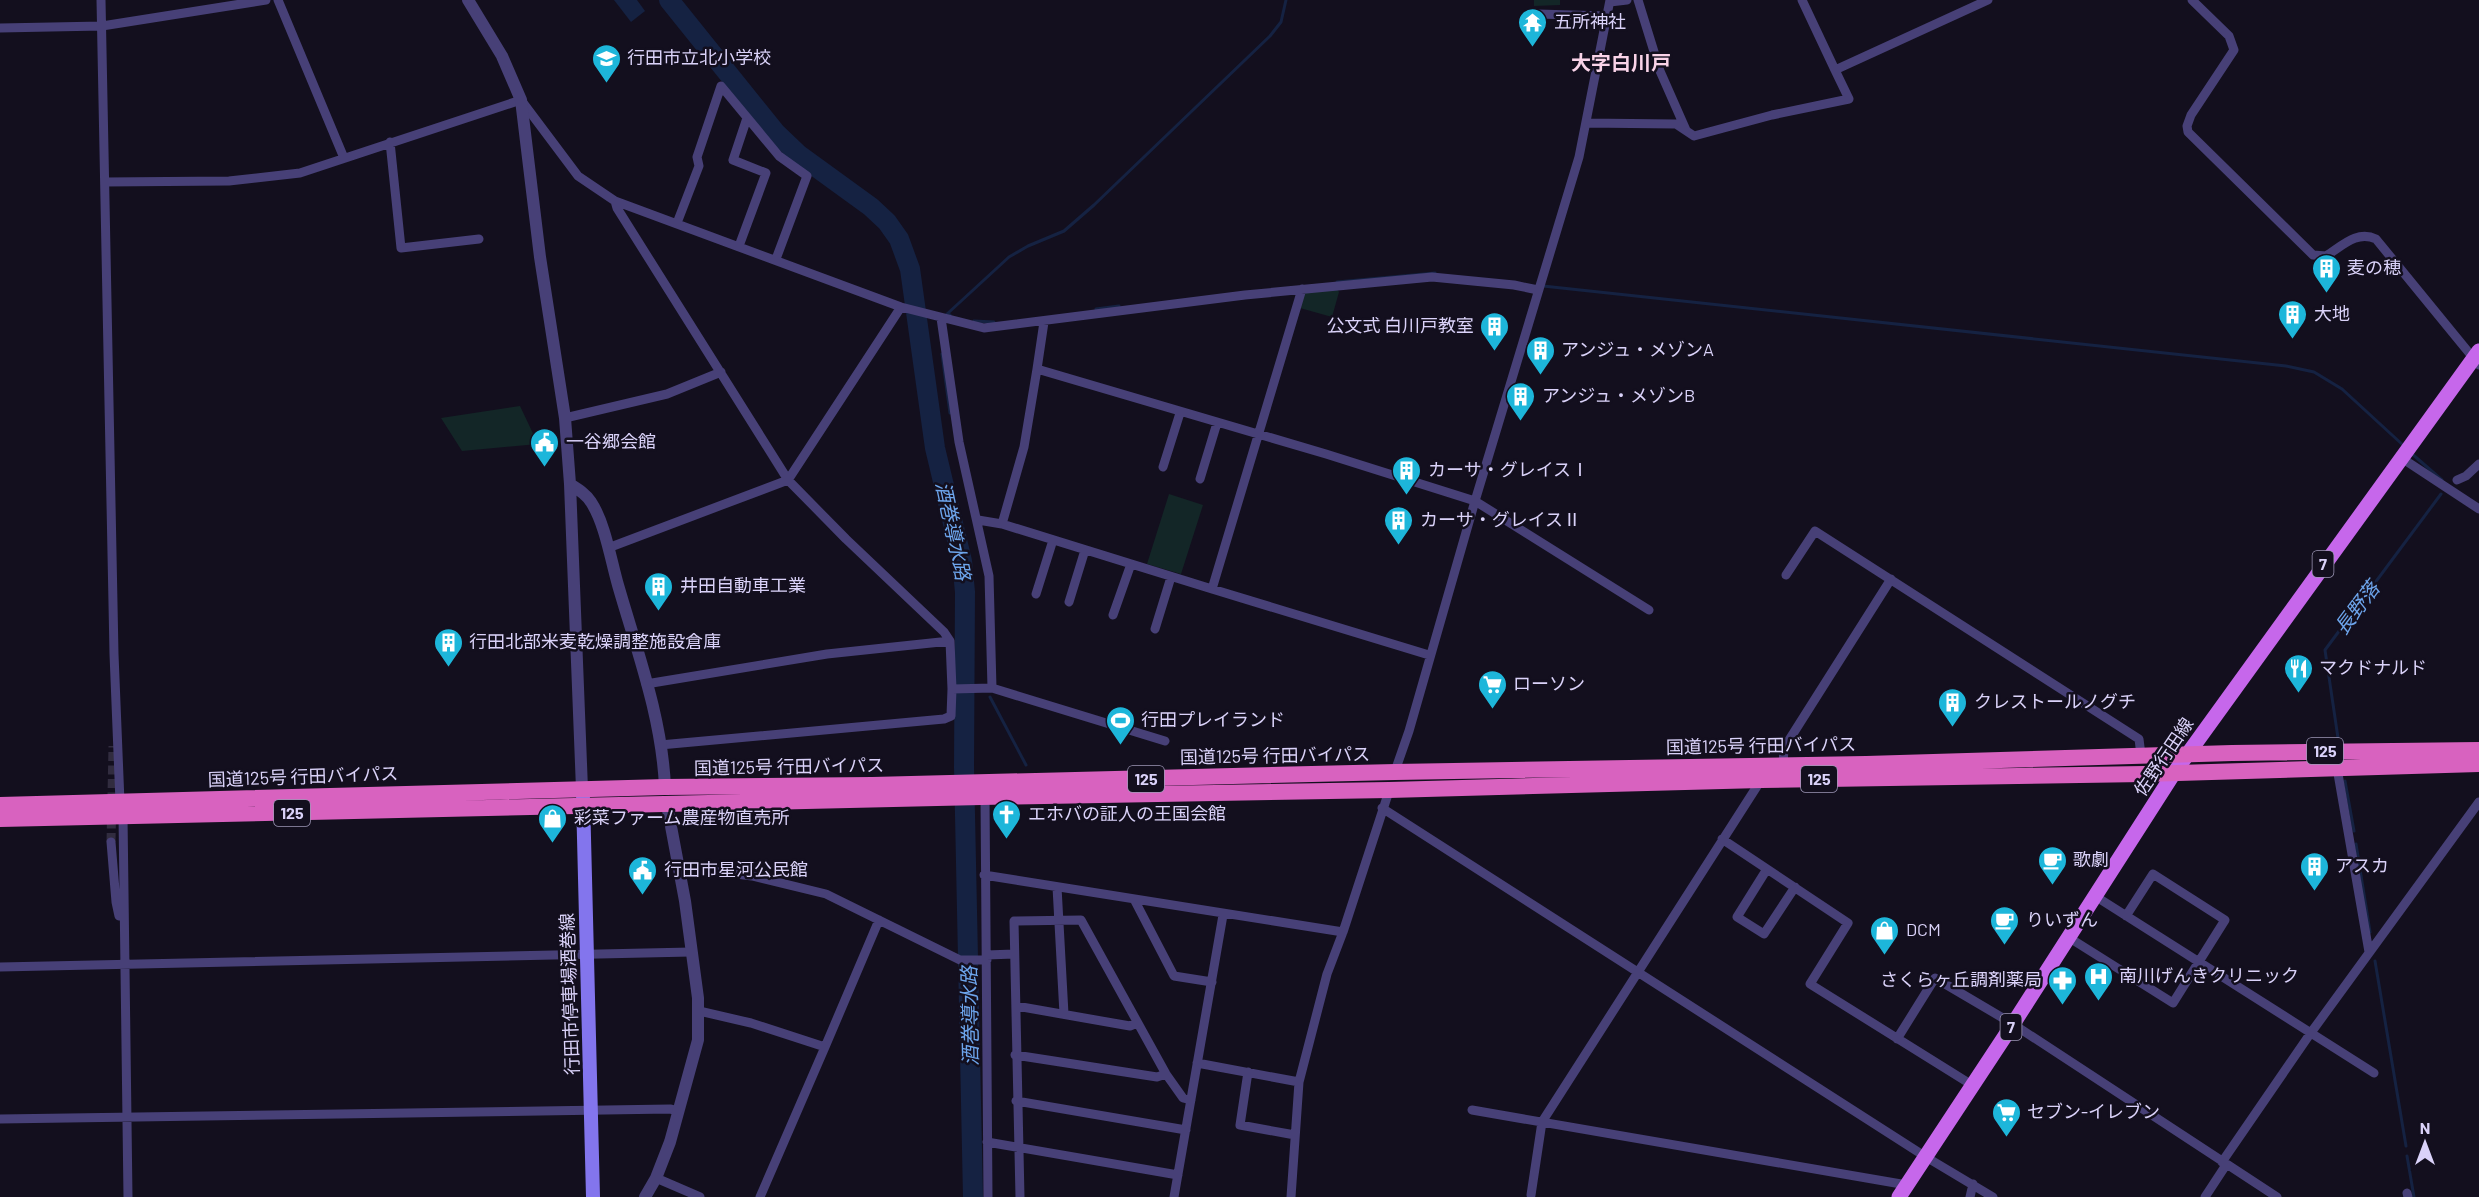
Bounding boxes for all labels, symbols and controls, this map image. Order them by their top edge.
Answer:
temple icon: 五所神社 [1517,6,1549,48]
place label: 五所神社 [1554,10,1626,32]
school or university icon: 行田市立北小学校 [590,42,622,84]
place label: 行田市立北小学校 [627,46,771,68]
district label: 大字白川戸 [1571,50,1671,74]
building icon: 麦の穂 [2310,252,2342,294]
place label: 麦の穂 [2347,256,2401,278]
building icon: 大地 [2277,298,2309,340]
place label: 大地 [2314,302,2350,324]
building icon: 公文式 白川戸教室 [1479,310,1511,352]
place label: 公文式 白川戸教室 [1326,314,1474,336]
building icon: アンジュ・メゾンA [1524,334,1556,376]
place label: アンジュ・メゾンA [1561,338,1714,360]
building icon: アンジュ・メゾンB [1505,380,1537,422]
place label: アンジュ・メゾンB [1542,384,1695,406]
public building icon: 一谷郷会館 [529,426,561,468]
place label: 一谷郷会館 [566,430,656,452]
building icon: カーサ・グレイスⅠ [1391,454,1423,496]
place label: カーサ・グレイスⅠ [1428,458,1589,480]
water label: 酒巻導水路 [932,479,977,584]
building icon: カーサ・グレイスⅡ [1383,504,1415,546]
place label: カーサ・グレイスⅡ [1420,508,1581,530]
road number: 7 [2312,551,2334,577]
building icon: 井田自動車工業 [643,570,675,612]
place label: 井田自動車工業 [680,574,806,596]
water label: 長野落 [2329,574,2386,639]
building icon: 行田北部米麦乾燥調整施設倉庫 [432,626,464,668]
place label: 行田北部米麦乾燥調整施設倉庫 [469,630,721,652]
restaurant icon: マクドナルド [2282,652,2314,694]
place label: マクドナルド [2319,656,2427,678]
supermarket icon: ローソン [1476,668,1508,710]
place label: ローソン [1513,672,1585,694]
building icon: クレストールノグチ [1937,686,1969,728]
place label: クレストールノグチ [1974,690,2136,712]
sports icon: 行田プレイランド [1104,704,1136,746]
place label: 行田プレイランド [1141,708,1285,730]
street label: 佐野行田線 [2129,713,2197,800]
street label: 国道125号 行田バイパス [1666,732,1856,758]
road number: 125 [2307,738,2343,764]
street label: 国道125号 行田バイパス [1180,742,1370,768]
street label: 国道125号 行田バイパス [694,753,884,779]
street label: 国道125号 行田バイパス [207,762,399,790]
road number: 125 [1128,766,1164,792]
road number: 125 [1801,766,1837,792]
church icon: エホバの証人の王国会館 [991,798,1023,840]
road number: 125 [274,800,310,826]
shop icon: 彩菜ファーム農産物直売所 [537,802,569,844]
place label: エホバの証人の王国会館 [1028,802,1226,824]
place label: 彩菜ファーム農産物直売所 [574,806,789,828]
cafe icon: 歌劇 [2036,844,2068,886]
place label: 歌劇 [2073,848,2109,870]
building icon: アスカ [2298,850,2330,892]
public building icon: 行田市星河公民館 [627,854,659,896]
place label: アスカ [2335,854,2389,876]
place label: 行田市星河公民館 [664,858,808,880]
cafe icon: りいずん [1989,904,2021,946]
place label: りいずん [2026,908,2098,930]
street label: 行田市停車場酒巻線 [555,913,583,1075]
shop icon: DCM [1869,914,1901,956]
place label: DCM [1906,918,1941,940]
hospital icon: 南川げんきクリニック [2082,960,2114,1002]
water label: 酒巻導水路 [956,964,982,1066]
pharmacy icon: さくらヶ丘調剤薬局 [2047,964,2079,1006]
place label: 南川げんきクリニック [2119,964,2299,986]
place label: さくらヶ丘調剤薬局 [1880,968,2042,990]
road number: 7 [2000,1014,2022,1040]
supermarket icon: セブン-イレブン [1990,1096,2022,1138]
place label: セブン-イレブン [2027,1100,2160,1122]
north arrow [2395,1113,2455,1173]
text: N [2420,1118,2430,1137]

